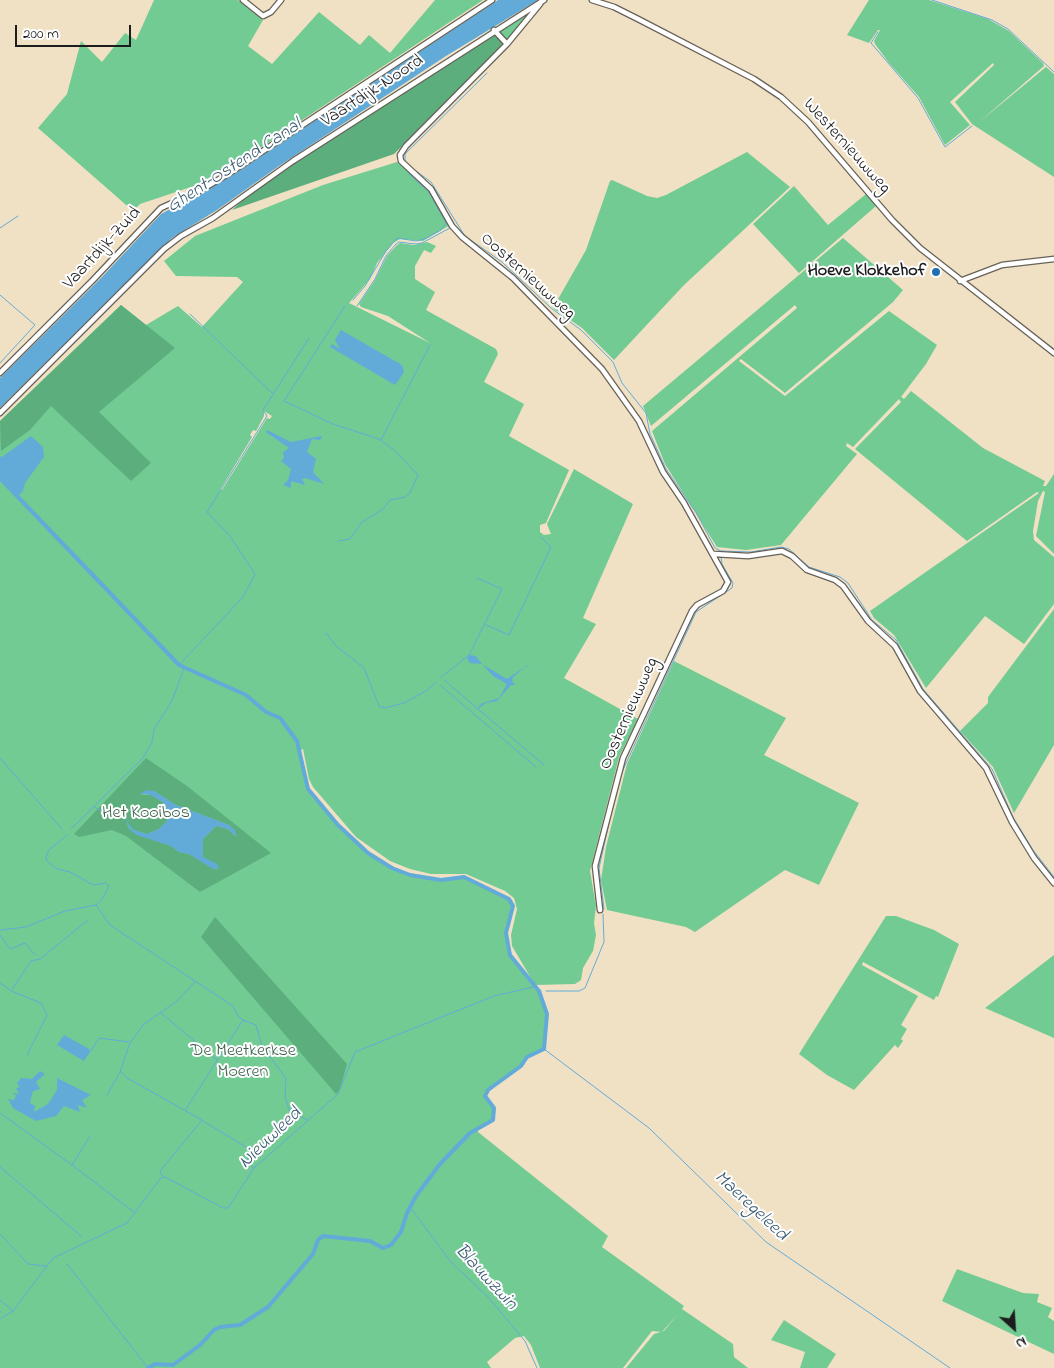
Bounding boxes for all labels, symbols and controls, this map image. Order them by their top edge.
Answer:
scale bar [18,15,134,47]
text: 200 m [23,23,59,45]
street label: Vaartdijk-Noord [318,51,428,133]
street label: Westernieuwweg [797,95,895,199]
water label: Ghent–Ostend Canal [163,115,307,219]
street label: Vaartdijk-Zuid [59,203,147,295]
street label: Oosternieuwweg [475,229,579,325]
place label: Hoeve Klokkehof [807,261,926,283]
marker: Hoeve Klokkehof [930,266,942,278]
street label: Oosternieuwweg [596,655,664,773]
park label: Het Kooibos [102,803,190,825]
park label: De Meetkerkse Moeren [190,1041,296,1084]
water label: Nieuwleed [235,1104,307,1174]
water label: Maeregeleed [708,1167,792,1247]
water label: Blauwzwin [449,1240,521,1316]
north arrow [989,1303,1039,1353]
text: N [1012,1330,1030,1353]

